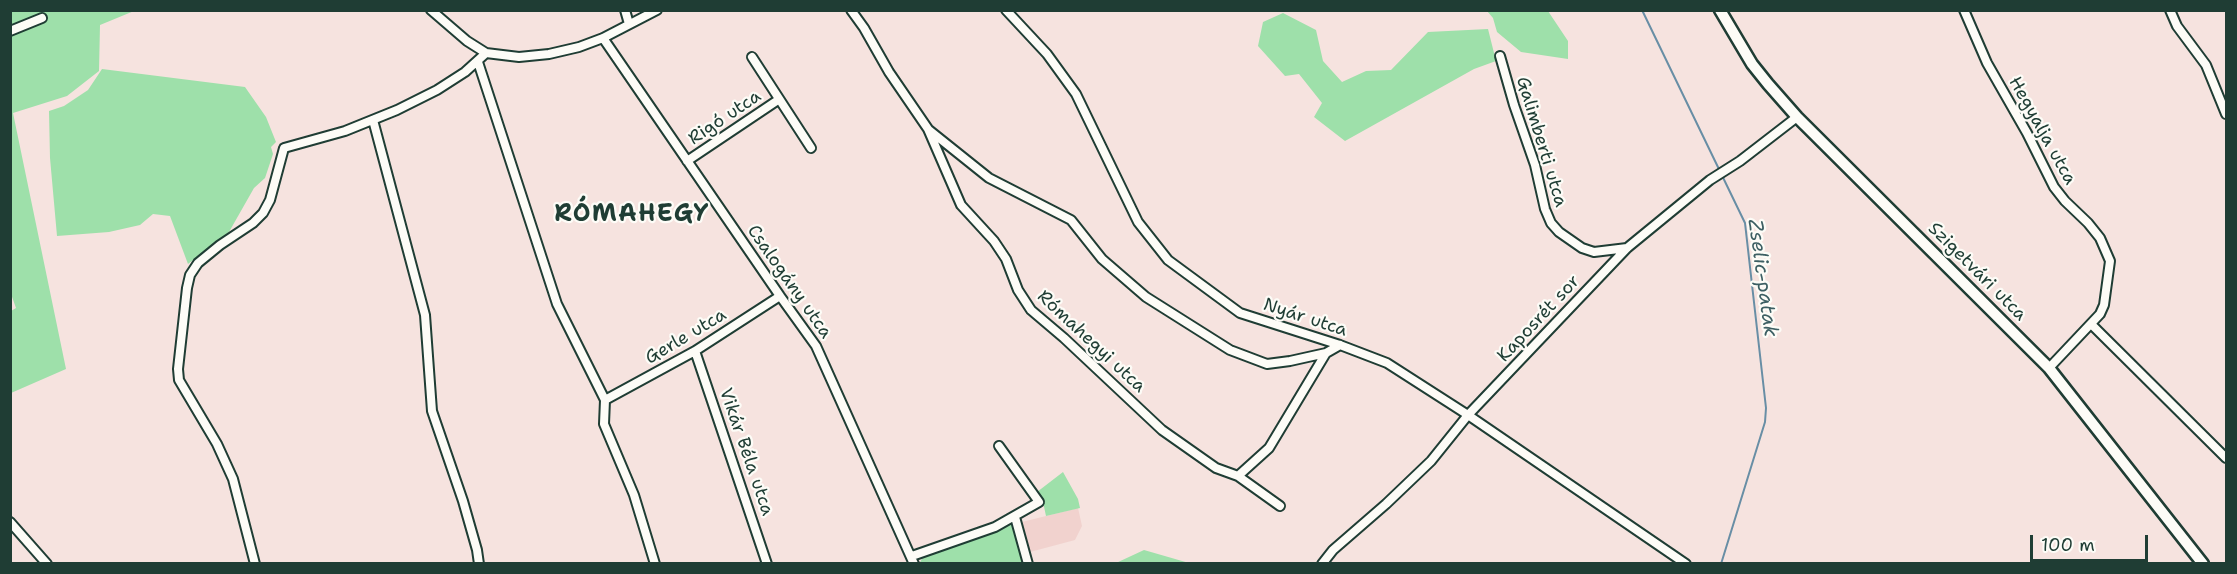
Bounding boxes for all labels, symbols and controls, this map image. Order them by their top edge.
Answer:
street label: Hegyalja utca [2003,73,2081,189]
street label: Galimberti utca [1511,74,1571,210]
street label: Rigó utca [685,86,765,150]
district label: RÓMAHEGY [554,201,710,229]
water label: Zselic-patak [1742,217,1782,339]
street label: Szigetvári utca [1923,218,2031,326]
street label: Csalogány utca [742,221,836,343]
street label: Kaposrét sor [1493,271,1585,367]
street label: Rómahegyi utca [1032,286,1150,398]
street label: Nyár utca [1260,294,1350,342]
street label: Gerle utca [642,304,730,370]
street label: Vikár Béla utca [714,386,778,518]
scale bar [2033,523,2152,561]
text: 100 m [2041,533,2095,557]

